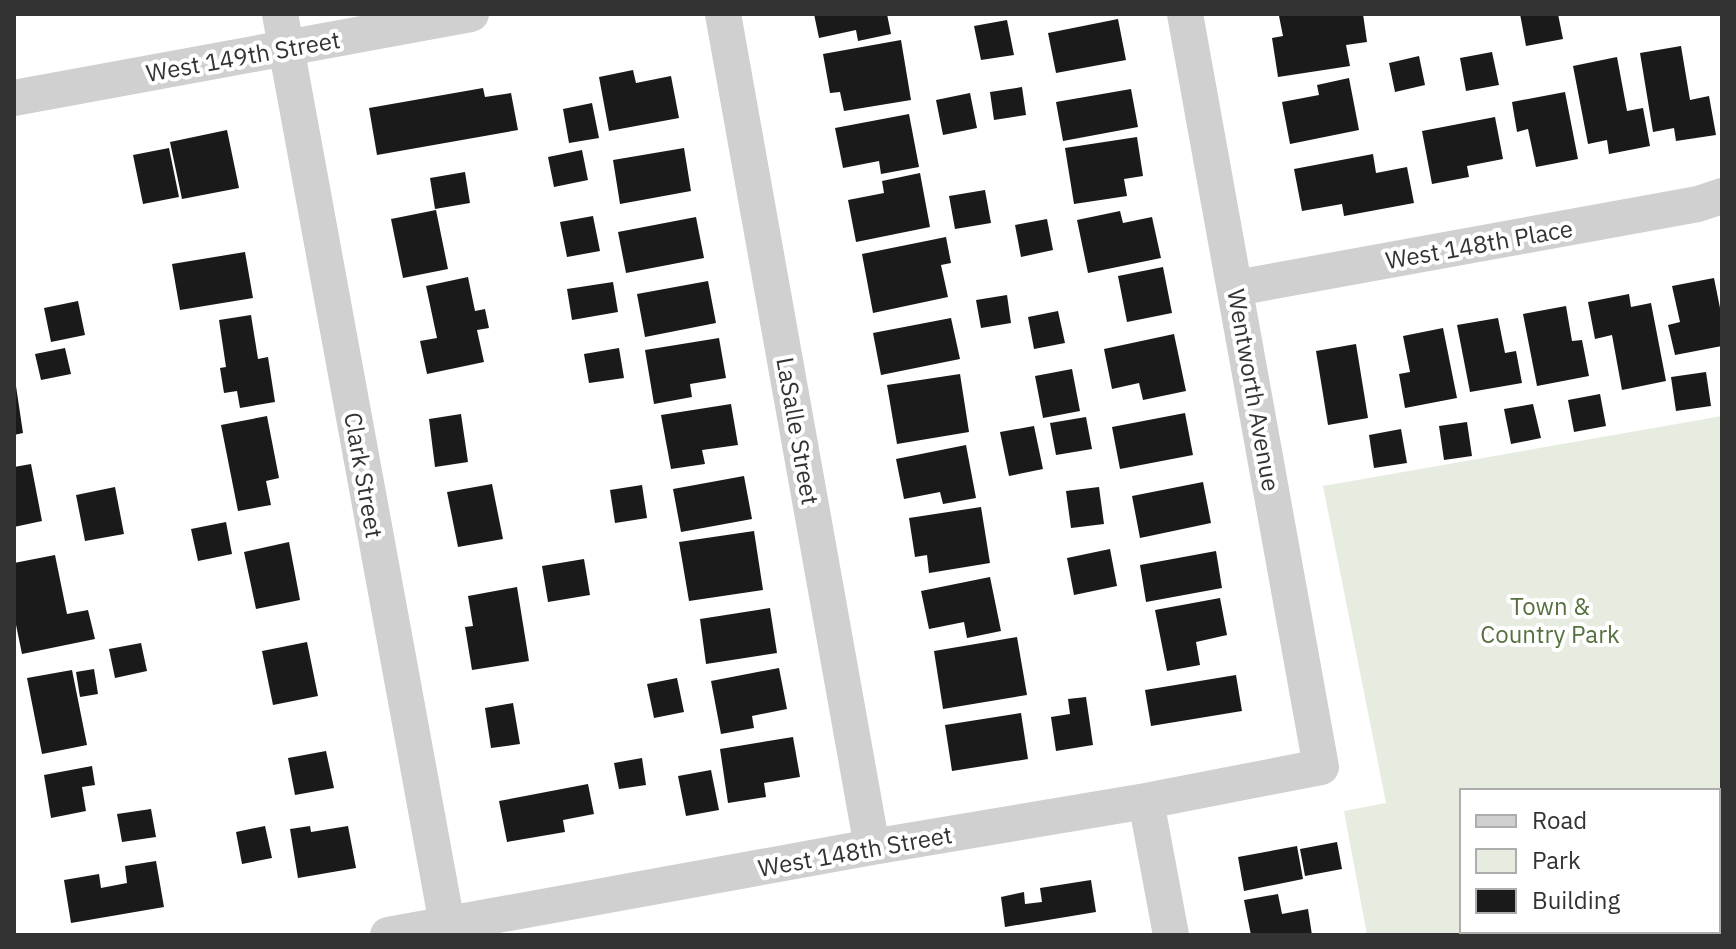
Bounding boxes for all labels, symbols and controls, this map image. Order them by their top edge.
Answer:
street label: West 149th Street [143,23,343,89]
street label: West 148th Place [1383,212,1575,276]
street label: Wentworth Avenue [1220,286,1288,494]
street label: LaSalle Street [769,355,827,507]
street label: Clark Street [337,410,391,540]
park label: Town & Country Park [1480,590,1620,650]
legend [1460,789,1720,933]
text: Road [1532,804,1587,836]
street label: West 148th Street [755,818,955,884]
text: Park [1532,844,1581,876]
text: Building [1532,884,1620,916]

